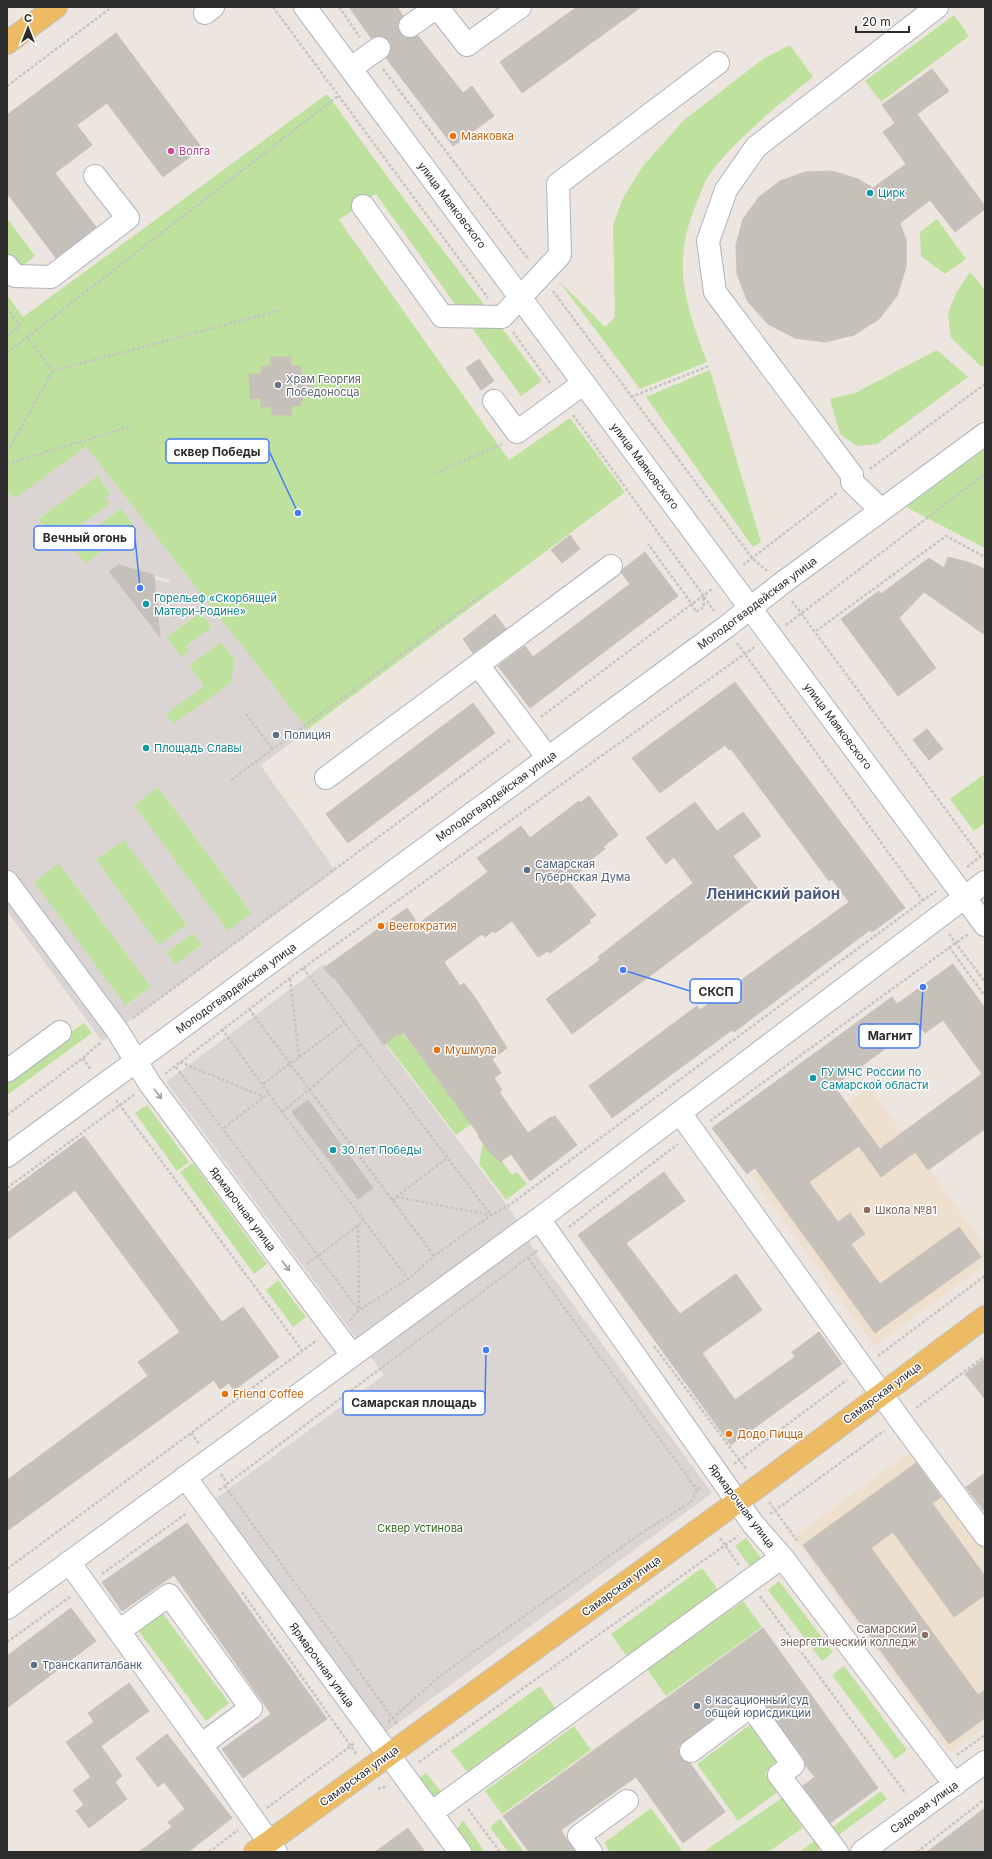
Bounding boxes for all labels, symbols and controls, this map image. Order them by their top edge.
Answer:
north arrow [8,8,48,48]
scale bar [856,8,909,34]
text: С [24,11,32,25]
text: 20 m [862,14,891,29]
place label: Маяковка [461,129,514,143]
marker: Маяковка [448,131,458,141]
place label: Волга [179,144,210,158]
marker: Волга [166,146,176,156]
street label: улица Маяковского [415,159,489,251]
place label: Цирк [878,186,905,200]
marker: Цирк [865,188,875,198]
place label: Храм Георгия Победоносца [286,372,361,399]
marker: Храм Георгия Победоносца [273,380,283,390]
street label: улица Маяковского [608,420,682,512]
callout: сквер Победы [166,439,269,463]
text: сквер Победы [173,444,261,459]
callout: Вечный огонь [34,526,135,550]
text: Вечный огонь [43,530,127,545]
street label: Молодогвардейская улица [695,554,819,652]
place label: Горельеф «Скорбящей Матери-Родине» [154,591,277,618]
marker: Горельеф «Скорбящей Матери-Родине» [141,599,151,609]
street label: улица Маяковского [801,680,875,772]
place label: Полиция [284,728,331,742]
marker: Полиция [271,730,281,740]
place label: Площадь Славы [154,741,242,755]
marker: Площадь Славы [141,743,151,753]
street label: Молодогвардейская улица [433,748,559,844]
place label: Самарская Губернская Дума [535,857,630,884]
marker: Самарская Губернская Дума [522,865,532,875]
district label: Ленинский район [706,884,840,903]
place label: Beerократия [389,919,457,933]
marker: Beerократия [376,921,386,931]
street label: Молодогвардейская улица [173,940,299,1036]
callout: СКСП [690,979,741,1003]
text: СКСП [699,984,733,999]
callout: Магнит [859,1024,920,1048]
text: Магнит [868,1028,912,1043]
place label: Мушмула [445,1043,497,1057]
marker: Мушмула [432,1045,442,1055]
place label: ГУ МЧС России по Самарской области [821,1065,929,1092]
marker: ГУ МЧС России по Самарской области [808,1073,818,1083]
one-way arrow [154,1088,162,1099]
place label: 30 лет Победы [341,1143,422,1157]
marker: 30 лет Победы [328,1145,338,1155]
street label: Ярмарочная улица [207,1164,279,1254]
place label: Школа №81 [875,1203,937,1217]
marker: Школа №81 [862,1205,872,1215]
one-way arrow [281,1260,290,1271]
street label: Самарская улица [840,1359,924,1427]
place label: Friend Coffee [233,1387,304,1401]
marker: Friend Coffee [220,1389,230,1399]
callout: Самарская площадь [343,1391,485,1415]
text: Самарская площадь [351,1395,477,1410]
place label: Додо Пицца [737,1427,803,1441]
marker: Додо Пицца [724,1429,734,1439]
street label: Ярмарочная улица [706,1461,778,1551]
park label: Сквер Устинова [377,1521,463,1535]
street label: Самарская улица [579,1553,663,1619]
street label: Ярмарочная улица [287,1620,357,1710]
place label: Самарский энергетический колледж [780,1622,917,1649]
marker: Самарский энергетический колледж [920,1630,930,1640]
place label: Транскапиталбанк [42,1658,142,1672]
marker: Транскапиталбанк [29,1660,39,1670]
place label: 6 касационный суд общей юрисдикции [705,1693,811,1720]
marker: 6 касационный суд общей юрисдикции [692,1701,702,1711]
street label: Самарская улица [317,1743,401,1809]
street label: Садовая улица [887,1778,961,1836]

